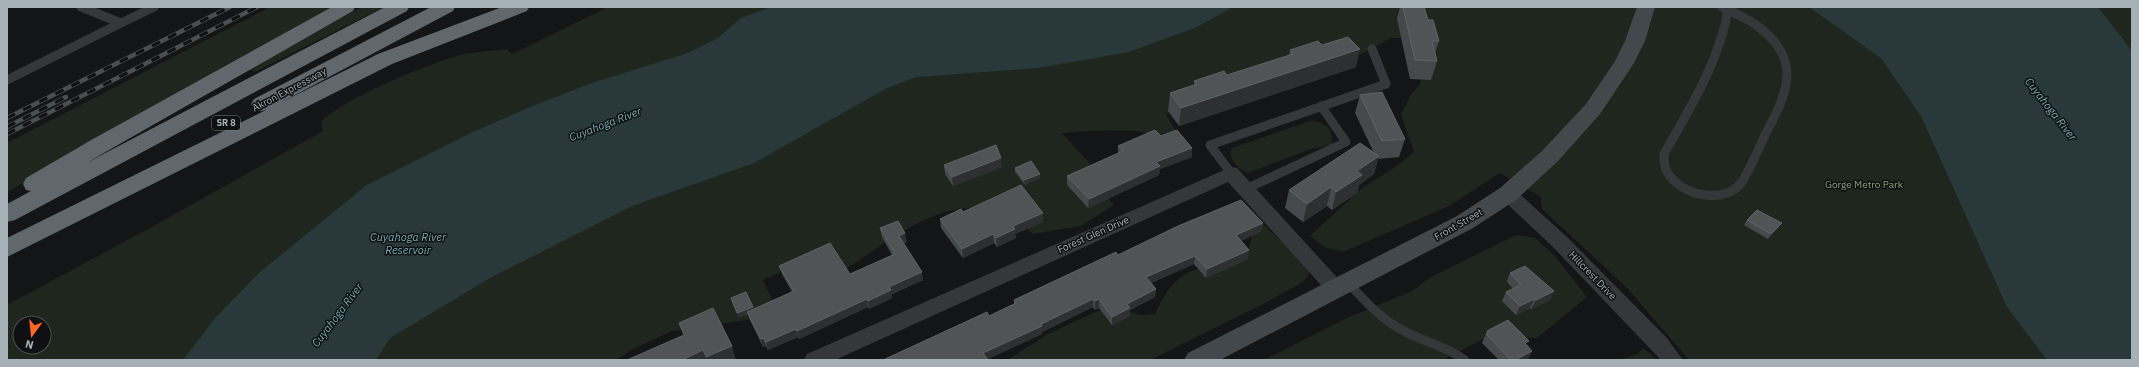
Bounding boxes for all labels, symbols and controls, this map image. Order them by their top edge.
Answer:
street label: Akron Expressway [250,64,329,114]
water label: Cuyahoga River [2022,75,2080,144]
water label: Cuyahoga River [567,104,644,144]
road number: SR 8 [212,116,240,130]
park label: Gorge Metro Park [1825,178,1904,191]
street label: Front Street [1432,205,1485,243]
street label: Forest Glen Drive [1055,213,1132,256]
water label: Cuyahoga River Reservoir [370,230,447,257]
street label: Hillcrest Drive [1566,248,1620,303]
water label: Cuyahoga River [309,280,366,350]
north arrow [12,315,52,355]
text: N [24,337,35,352]

